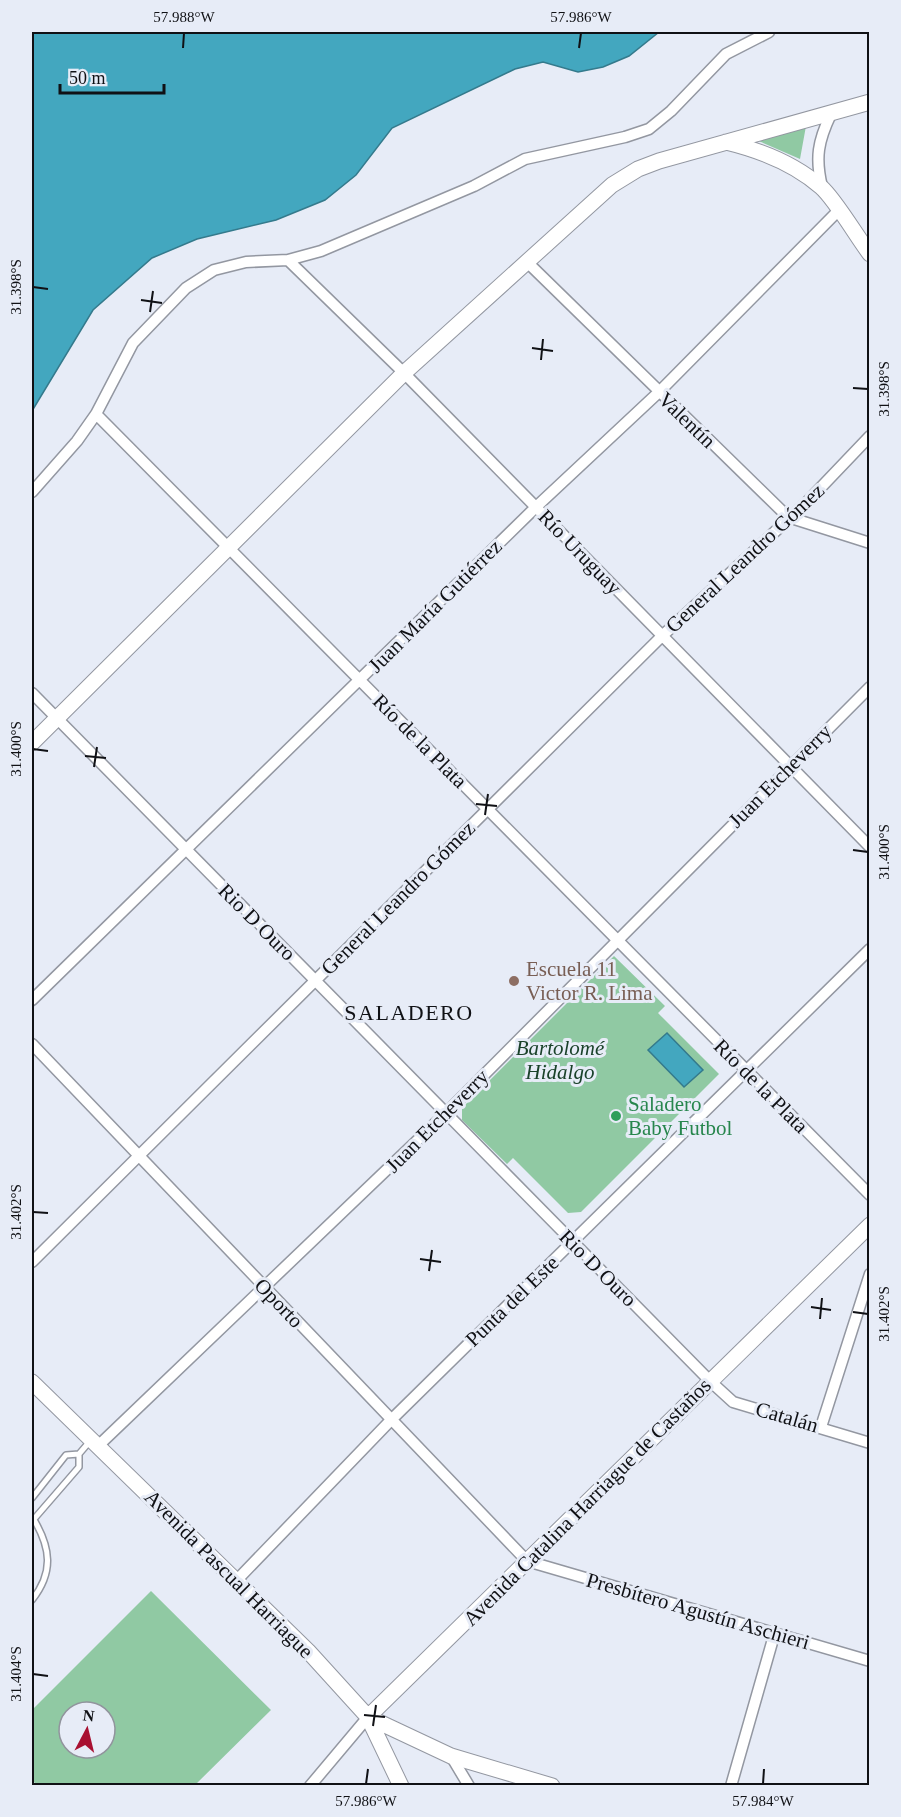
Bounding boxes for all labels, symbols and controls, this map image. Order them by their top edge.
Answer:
text: 57.988°W [153,9,216,25]
text: 57.986°W [550,9,613,25]
scale bar [60,57,164,95]
text: 50 m [69,68,106,88]
text: 31.398°S [8,259,24,315]
text: 31.398°S [876,361,892,417]
street label: Valentín [653,387,721,453]
street label: General Leandro Gómez [661,478,829,638]
street label: Río Uruguay [533,504,627,600]
street label: Juan María Gutiérrez [363,534,507,678]
street label: Río de la Plata [368,689,472,793]
street label: Juan Etcheverry [723,719,837,833]
text: 31.400°S [8,721,24,777]
street label: General Leandro Gómez [316,816,480,980]
text: 31.400°S [876,824,892,880]
street label: Rio D Ouro [213,878,301,966]
place label: Escuela 11 Victor R. Lima [526,957,653,1005]
marker: Escuela 11 Victor R. Lima [507,974,521,988]
district label: SALADERO [344,1000,474,1025]
street label: Río de la Plata [709,1034,813,1138]
park label: Bartolomé Hidalgo [516,1036,606,1084]
street label: Juan Etcheverry [380,1064,494,1178]
place label: Saladero Baby Futbol [628,1092,733,1140]
marker: Saladero Baby Futbol [609,1109,623,1123]
text: 31.402°S [8,1184,24,1240]
street label: Rio D Ouro [554,1224,642,1312]
street label: Punta del Este [460,1251,564,1351]
street label: Oporto [250,1273,308,1333]
text: 31.402°S [876,1286,892,1342]
street label: Avenida Catalina Harriague de Castaños [458,1373,716,1631]
street label: Catalán [753,1397,822,1438]
street label: Avenida Pascual Harriague [140,1485,318,1663]
street label: Presbítero Agustín Aschieri [584,1568,812,1654]
text: 31.404°S [8,1646,24,1702]
north arrow [57,1700,117,1760]
text: N [82,1706,96,1725]
text: 57.986°W [335,1793,398,1809]
text: 57.984°W [732,1793,795,1809]

